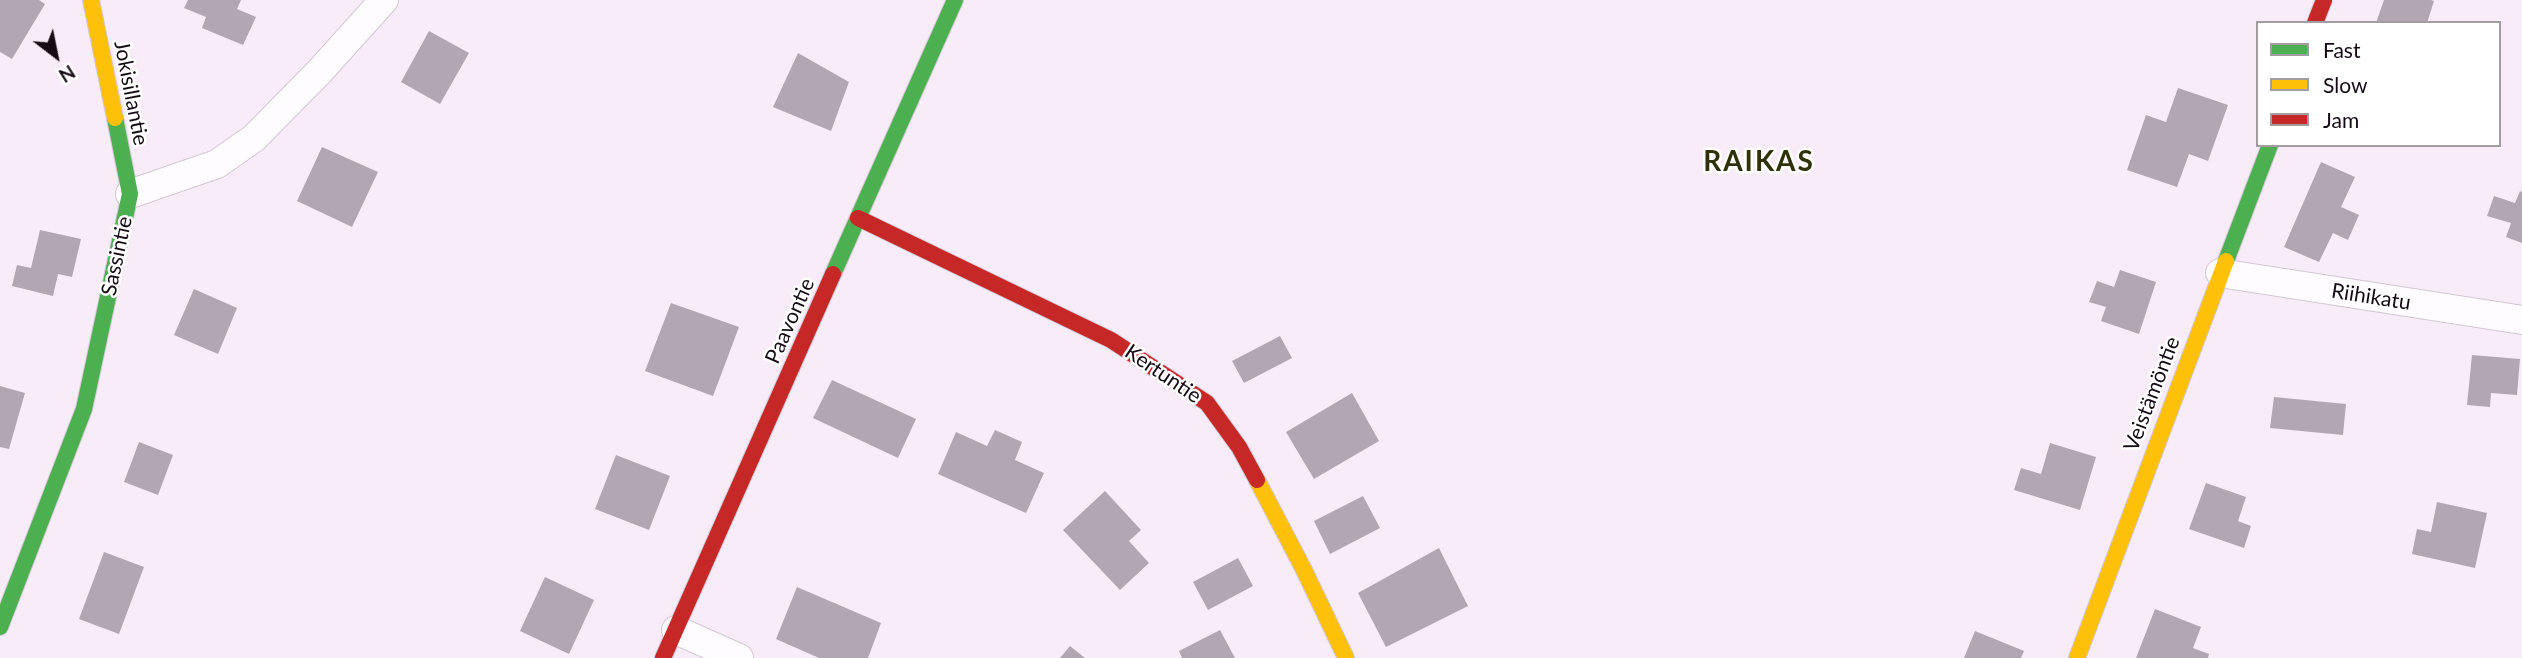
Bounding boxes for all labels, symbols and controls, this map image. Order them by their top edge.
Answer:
north arrow [21,21,91,91]
legend [2256,21,2501,147]
text: Fast [2323,37,2360,62]
street label: Jokisillantie [109,38,153,148]
text: N [55,61,80,88]
text: Slow [2323,72,2367,97]
text: Jam [2323,107,2359,132]
district label: RAIKAS [1704,145,1814,179]
street label: Sassintie [96,214,138,298]
street label: Paavontie [760,274,820,368]
street label: Riihikatu [2329,278,2413,316]
street label: Veistämöntie [2119,333,2185,455]
street label: Kertuntie [1120,339,1206,409]

